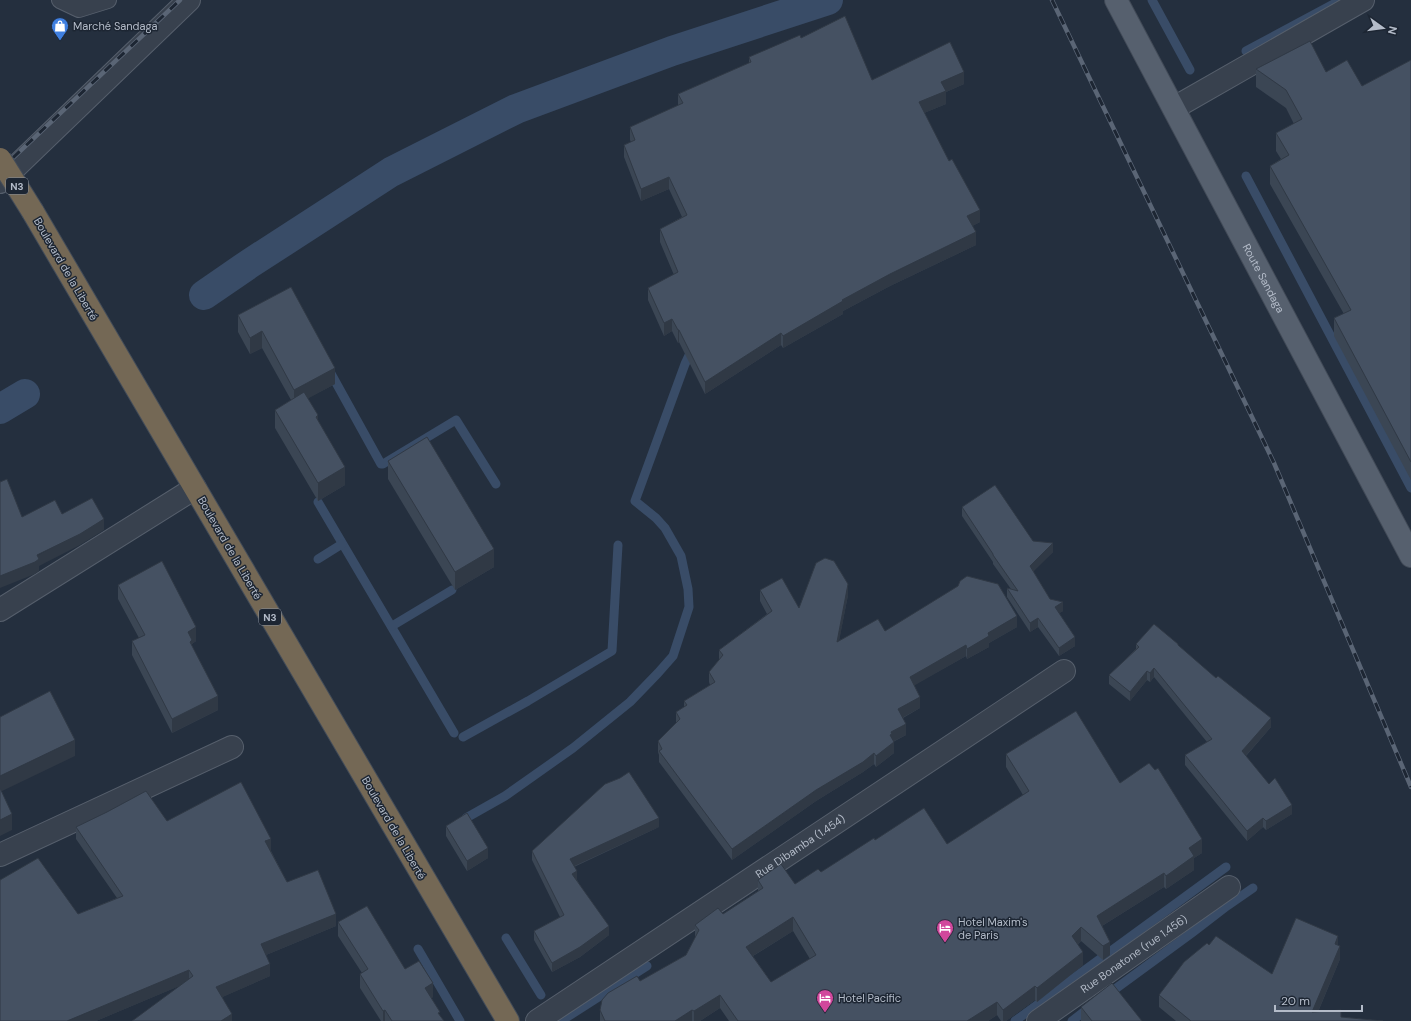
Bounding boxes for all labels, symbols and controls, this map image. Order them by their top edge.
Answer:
north arrow [1363,8,1403,48]
shop icon: Marché Sandaga [50,16,70,41]
place label: Marché Sandaga [73,19,158,33]
text: N [1385,25,1400,36]
road number: N3 [6,178,28,194]
street label: Boulevard de la Liberté [31,215,101,323]
street label: Route Sandaga [1240,241,1288,315]
street label: Boulevard de la Liberté [195,494,265,602]
road number: N3 [259,609,281,625]
street label: Boulevard de la Liberté [359,774,429,882]
street label: Rue Dibamba (1.454) [753,811,848,881]
street label: Rue Bonatone (rue 1.456) [1078,912,1190,996]
place label: Hotel Maxim's de Paris [958,915,1027,942]
hotel icon: Hotel Maxim's de Paris [935,918,955,943]
scale bar [1275,987,1362,1013]
hotel icon: Hotel Pacific [815,988,835,1013]
place label: Hotel Pacific [838,991,901,1005]
text: 20 m [1281,993,1310,1009]

